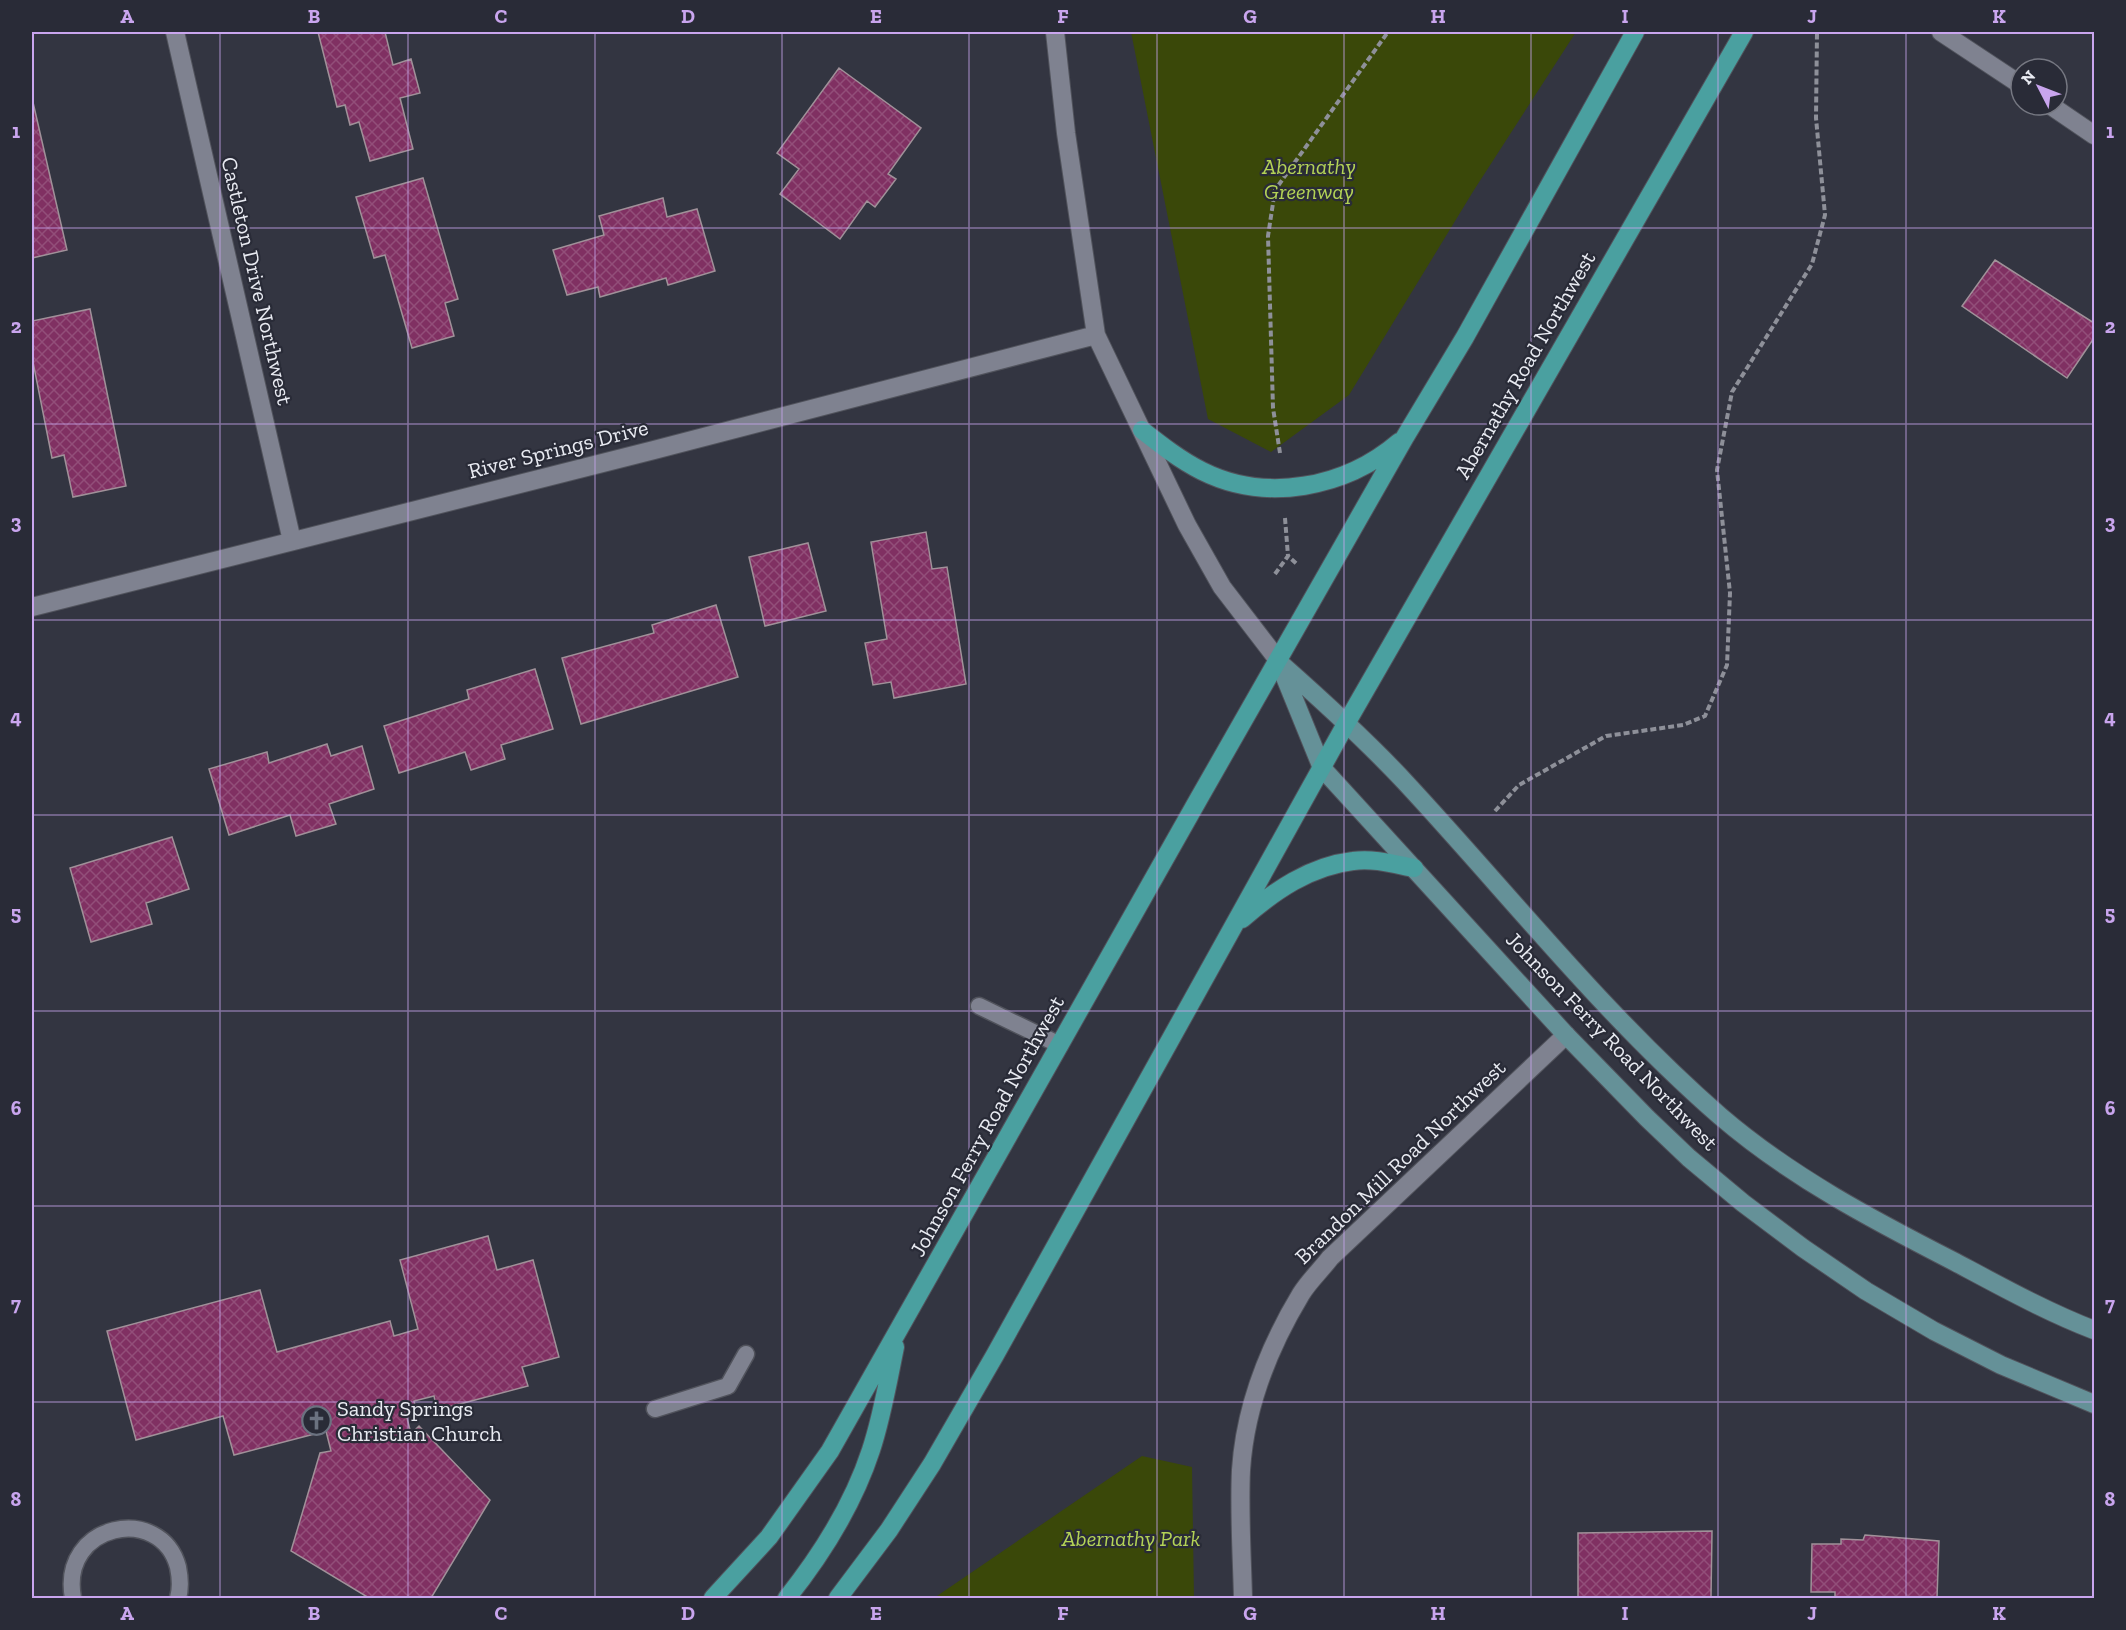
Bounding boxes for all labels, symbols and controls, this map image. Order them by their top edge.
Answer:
text: A [120,4,134,28]
text: B [308,4,320,28]
text: C [495,4,508,28]
text: D [681,4,695,28]
text: E [870,4,882,28]
text: F [1057,4,1069,28]
text: G [1243,4,1257,28]
text: H [1430,4,1446,28]
text: I [1621,4,1629,28]
text: J [1807,4,1817,28]
text: K [1992,4,2006,28]
north arrow [2009,57,2069,117]
text: N [2017,66,2039,88]
text: 1 [12,119,20,143]
text: 1 [2106,119,2114,143]
park label: Abernathy Greenway [1261,153,1356,205]
street label: Castleton Drive Northwest [215,154,299,408]
street label: Abernathy Road Northwest [1449,246,1602,483]
text: 2 [11,314,22,338]
text: 2 [2105,314,2116,338]
street label: River Springs Drive [465,414,651,484]
text: 3 [11,510,22,534]
text: 3 [2105,510,2116,534]
text: 4 [10,705,22,729]
text: 4 [2104,705,2116,729]
text: 5 [11,901,21,925]
text: 5 [2105,901,2115,925]
street label: Johnson Ferry Road Northwest [1500,926,1724,1157]
street label: Johnson Ferry Road Northwest [904,990,1070,1261]
street label: Brandon Mill Road Northwest [1289,1054,1512,1270]
text: 6 [11,1096,22,1120]
text: 6 [2105,1096,2116,1120]
text: 7 [11,1292,21,1316]
text: 7 [2105,1292,2115,1316]
place label: Sandy Springs Christian Church [337,1395,502,1447]
church icon: Sandy Springs Christian Church [300,1405,332,1437]
text: 8 [11,1487,22,1511]
text: 8 [2105,1487,2116,1511]
park label: Abernathy Park [1061,1525,1201,1552]
text: A [120,1601,134,1625]
text: B [308,1601,320,1625]
text: C [495,1601,508,1625]
text: D [681,1601,695,1625]
text: E [870,1601,882,1625]
text: F [1057,1601,1069,1625]
text: G [1243,1601,1257,1625]
text: H [1430,1601,1446,1625]
text: I [1621,1601,1629,1625]
text: J [1807,1601,1817,1625]
text: K [1992,1601,2006,1625]

